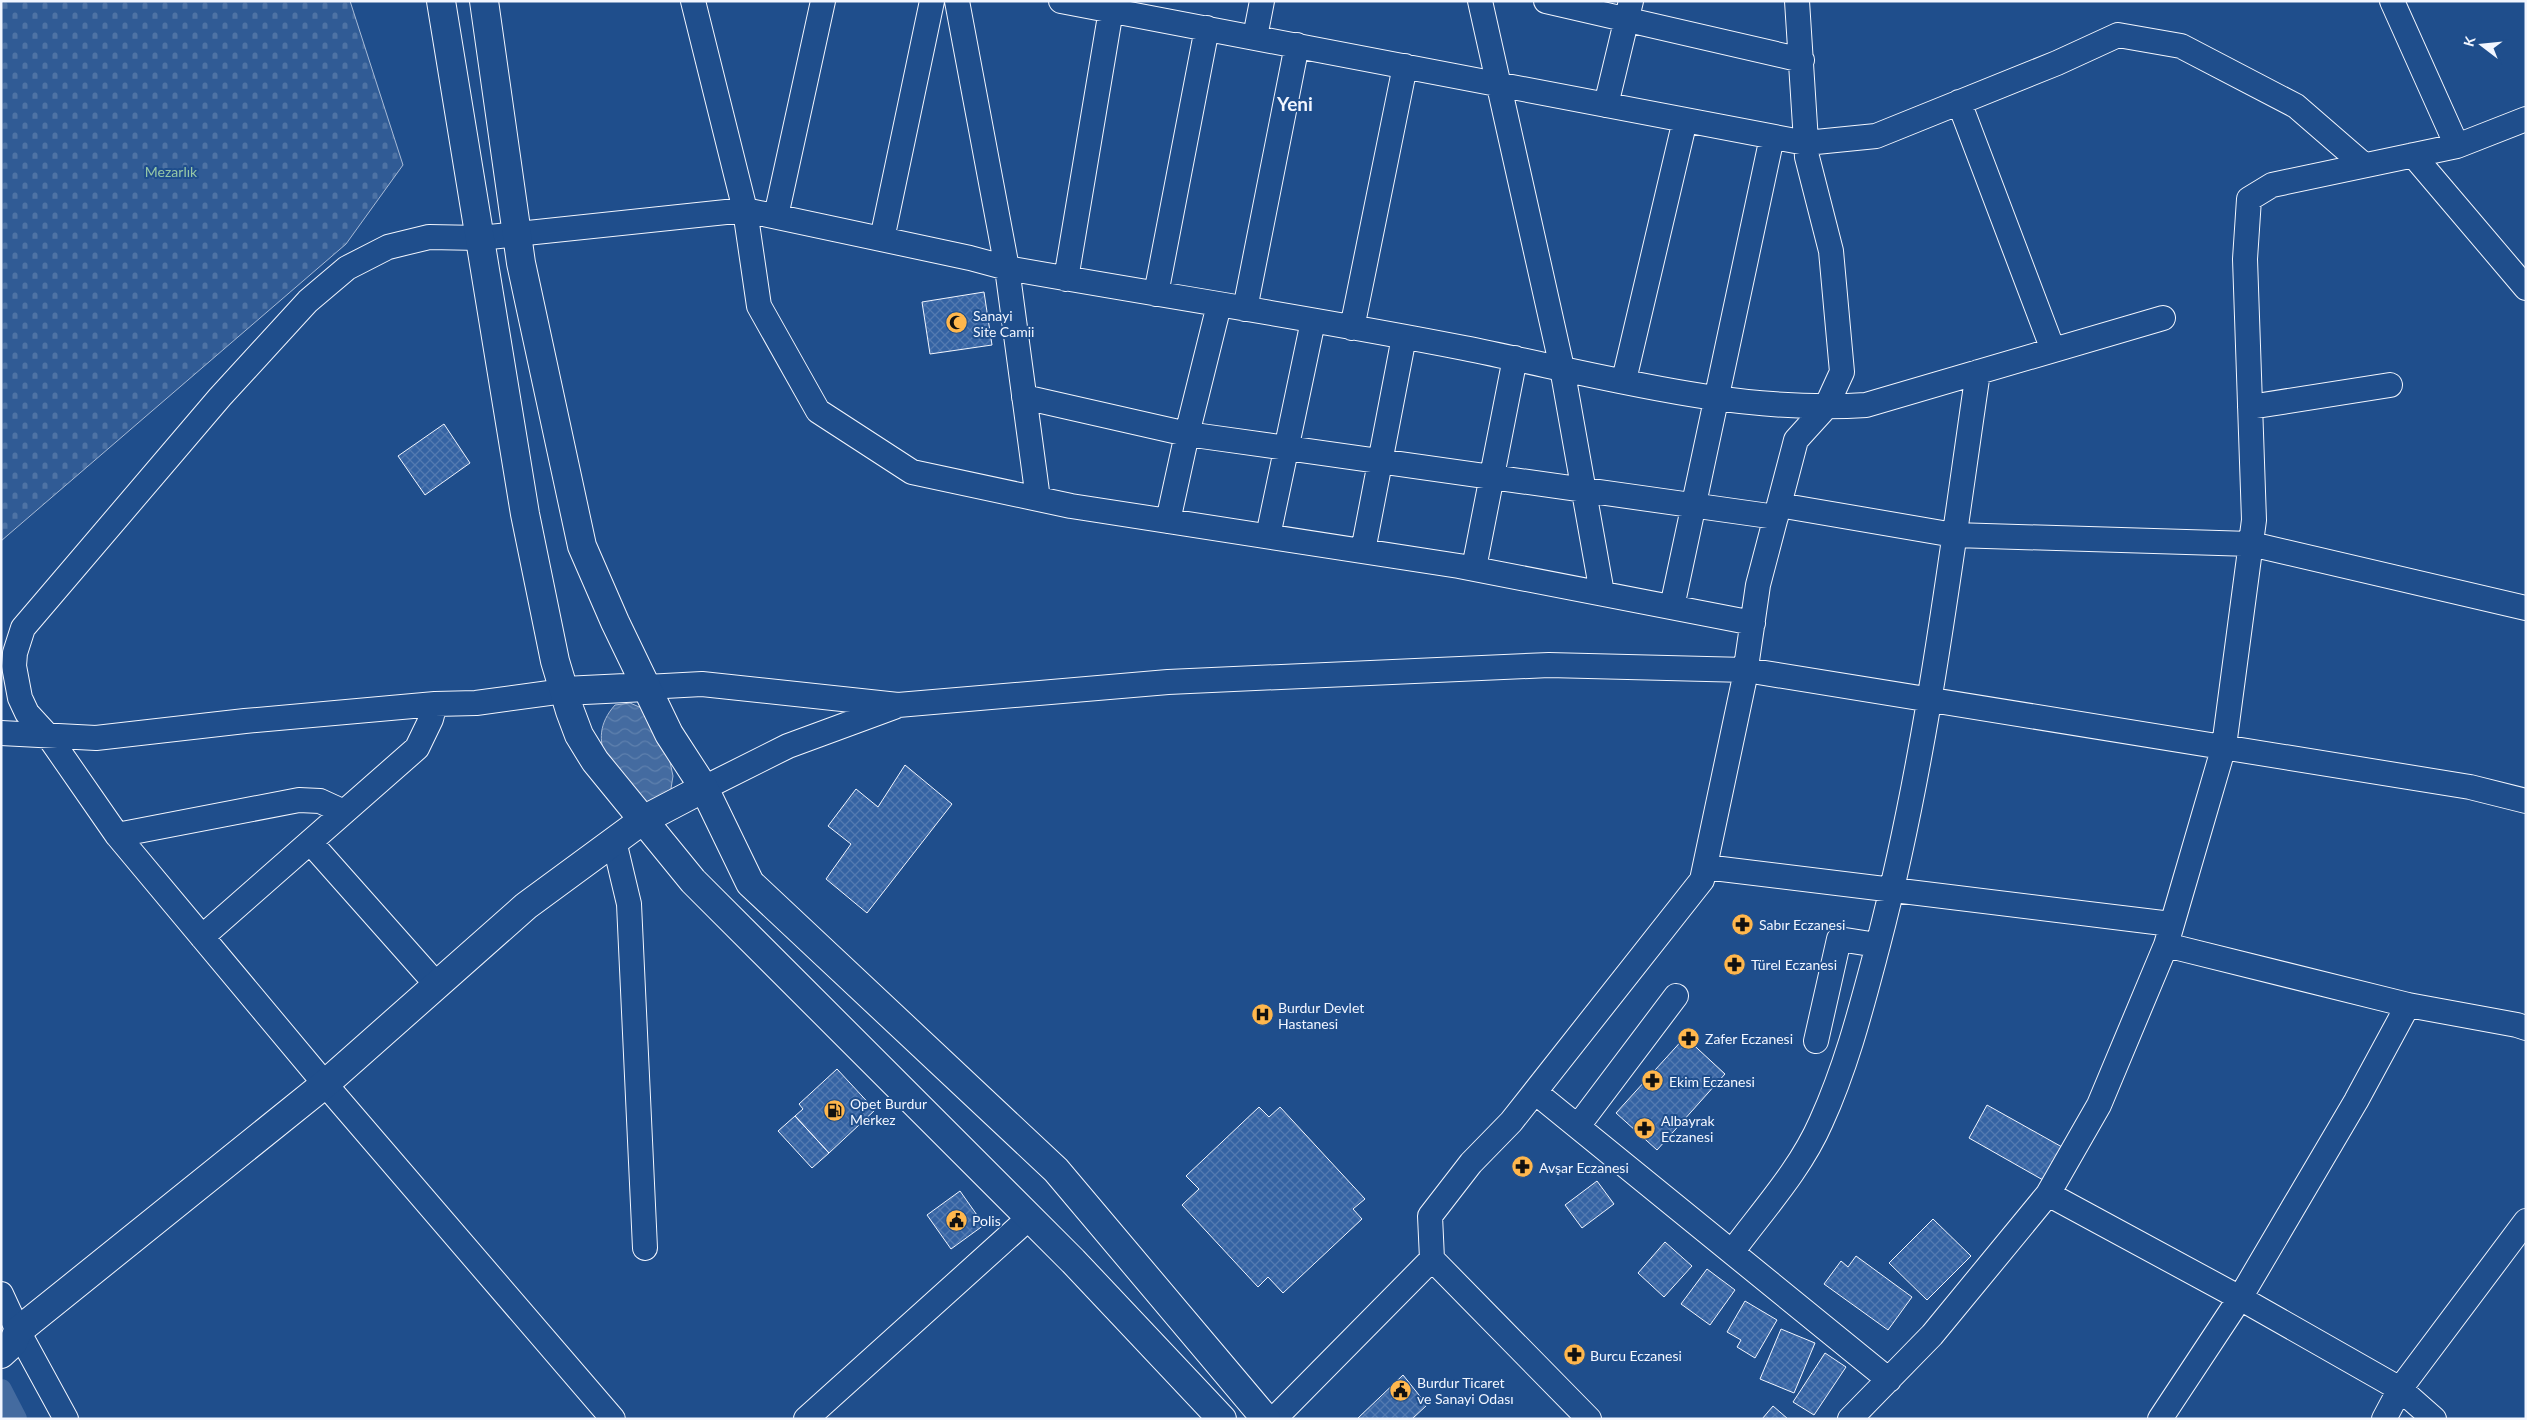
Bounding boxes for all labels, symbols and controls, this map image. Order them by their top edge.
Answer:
north arrow [2457,20,2507,70]
text: K [2460,34,2479,48]
district label: Yeni [1276,92,1313,115]
park label: Mezarlık [145,163,198,180]
place label: Sanayi Site Camii [973,307,1034,340]
mosque icon: Sanayi Site Camii [945,311,969,335]
pharmacy icon: Sabır Eczanesi [1731,912,1755,936]
place label: Sabır Eczanesi [1759,916,1845,933]
pharmacy icon: Türel Eczanesi [1723,952,1747,976]
place label: Türel Eczanesi [1751,956,1837,973]
place label: Burdur Devlet Hastanesi [1278,999,1364,1032]
hospital icon: Burdur Devlet Hastanesi [1250,1003,1274,1027]
pharmacy icon: Zafer Eczanesi [1677,1026,1701,1050]
place label: Zafer Eczanesi [1705,1030,1793,1047]
pharmacy icon: Ekim Eczanesi [1641,1069,1665,1093]
place label: Ekim Eczanesi [1669,1073,1755,1090]
place label: Opet Burdur Merkez [850,1095,927,1128]
fuel station icon: Opet Burdur Merkez [822,1099,846,1123]
place label: Albayrak Eczanesi [1661,1112,1716,1145]
pharmacy icon: Albayrak Eczanesi [1633,1116,1657,1140]
pharmacy icon: Avşar Eczanesi [1511,1155,1535,1179]
place label: Avşar Eczanesi [1539,1159,1629,1176]
public building icon: Polis [944,1208,968,1232]
place label: Polis [972,1212,1001,1229]
pharmacy icon: Burcu Eczanesi [1562,1343,1586,1367]
place label: Burcu Eczanesi [1590,1347,1682,1364]
place label: Burdur Ticaret ve Sanayi Odası [1417,1374,1514,1407]
public building icon: Burdur Ticaret ve Sanayi Odası [1389,1378,1413,1402]

